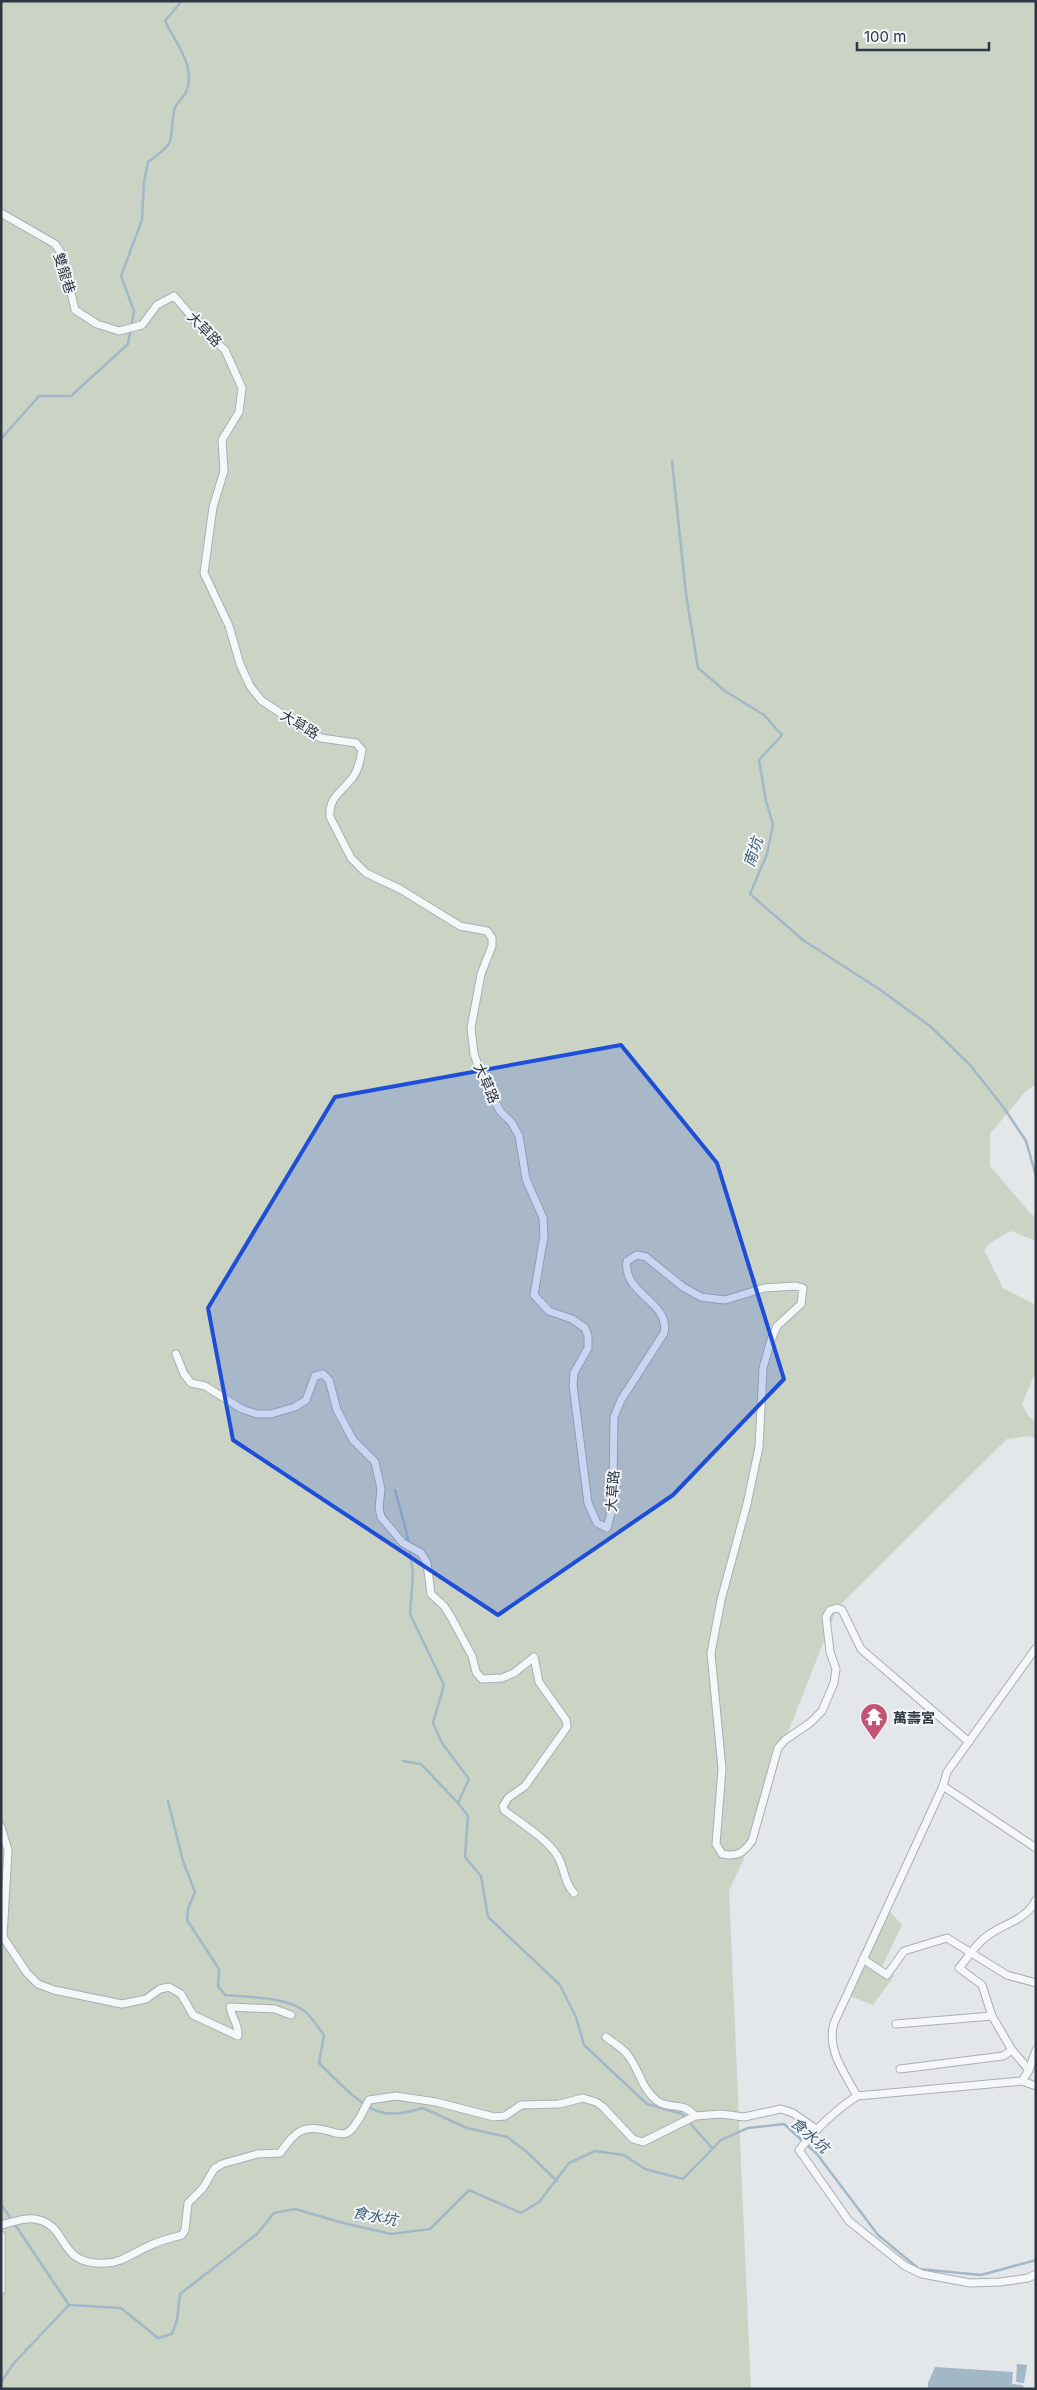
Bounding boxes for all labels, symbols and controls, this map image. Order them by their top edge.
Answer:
scale bar [857,20,990,52]
text: 100 m [864,27,906,46]
street label: 雙龍巷 [51,250,79,296]
street label: 大草路 [184,308,226,350]
street label: 大草路 [278,706,322,742]
water label: 南坑 [739,833,767,869]
street label: 大草路 [471,1060,503,1106]
street label: 大草路 [602,1469,622,1513]
temple icon: 萬壽宮 [859,1702,889,1741]
place label: 萬壽宮 [893,1709,935,1726]
water label: 食水坑 [787,2113,835,2158]
water label: 食水坑 [351,2202,401,2230]

